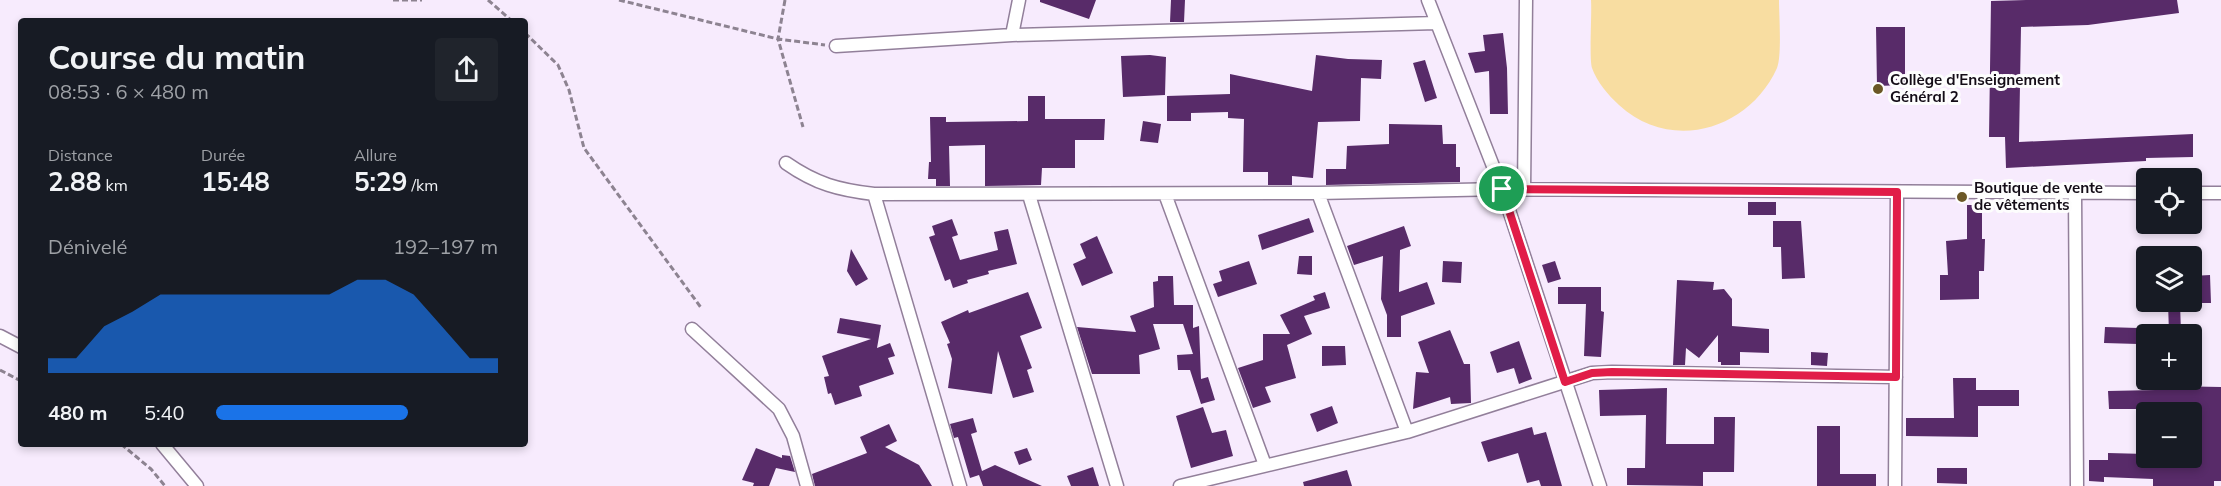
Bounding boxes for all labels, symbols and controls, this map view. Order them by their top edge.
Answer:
text: Course du matin [48,36,305,77]
button: share [435,38,498,101]
place label: Collège d'Enseignement Général 2 [1890,70,2060,106]
text: 08:53 · 6 × 480 m [48,79,209,104]
marker: Collège d'Enseignement Général 2 [1871,82,1885,96]
text: Distance [48,145,113,165]
text: Durée [201,145,245,165]
text: Allure [354,145,397,165]
pin [1476,163,1527,214]
text: 2.88 [48,165,101,198]
text: 15:48 [201,165,270,198]
text: 5:29 [354,165,407,198]
map controls [2136,168,2202,468]
button: locate [2136,168,2202,234]
icon: arrive [1485,172,1518,205]
text: km [101,175,128,195]
text: /km [407,175,438,195]
place label: Boutique de vente de vêtements [1974,178,2103,214]
marker: Boutique de vente de vêtements [1955,190,1969,204]
text: Dénivelé [48,234,127,259]
text: 192–197 m [393,234,498,259]
button: layers [2136,246,2202,312]
button: + [2136,324,2202,390]
text: 480 m [48,400,107,425]
text: 5:40 [144,400,185,425]
button: − [2136,402,2202,468]

